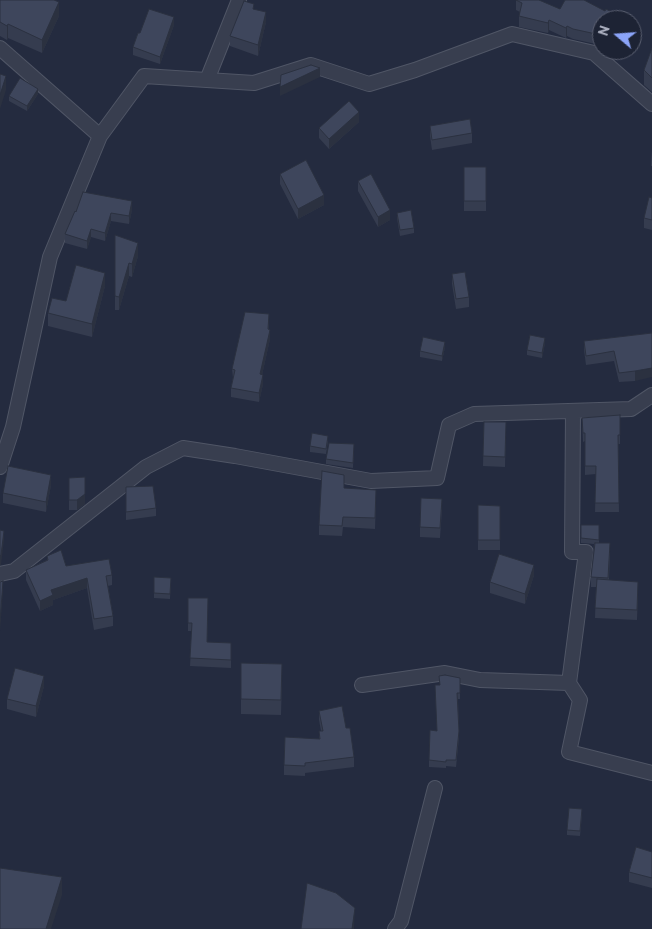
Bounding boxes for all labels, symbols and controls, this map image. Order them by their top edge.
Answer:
north arrow [592,10,642,60]
text: N [594,24,614,38]

